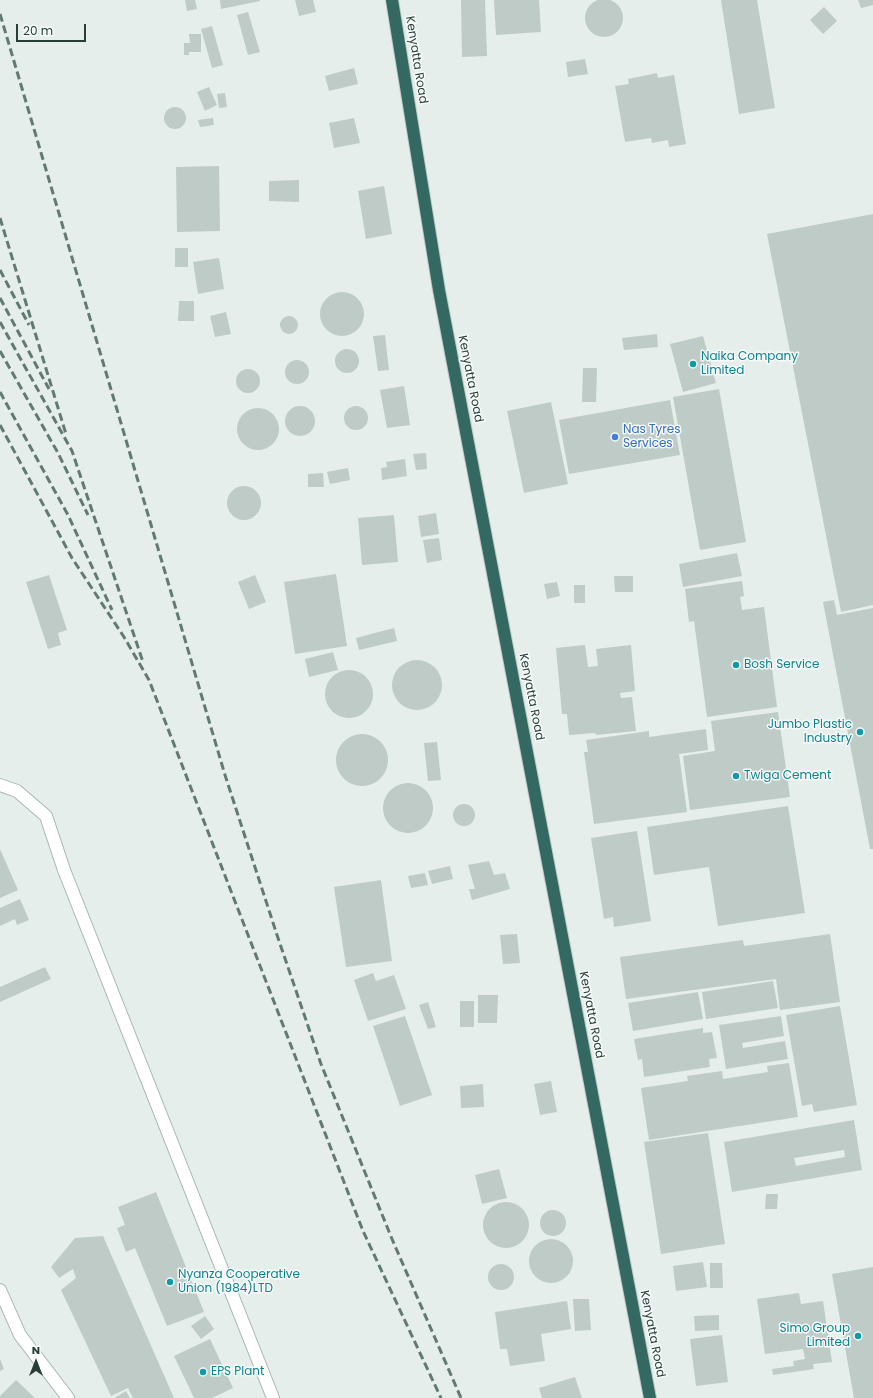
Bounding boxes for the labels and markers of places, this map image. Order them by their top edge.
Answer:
place label: Naika Company Limited [701,350,798,378]
marker: Naika Company Limited [688,359,698,369]
place label: Nas Tyres Services [623,423,680,451]
marker: Nas Tyres Services [610,432,620,442]
place label: Bosh Service [744,658,820,672]
marker: Bosh Service [731,660,741,670]
place label: Jumbo Plastic Industry [768,718,852,746]
marker: Jumbo Plastic Industry [855,727,865,737]
place label: Twiga Cement [744,769,831,783]
marker: Twiga Cement [731,771,741,781]
place label: Nyanza Cooperative Union (1984)LTD [178,1268,300,1296]
marker: Nyanza Cooperative Union (1984)LTD [165,1277,175,1287]
place label: Simo Group Limited [779,1322,850,1350]
marker: Simo Group Limited [853,1331,863,1341]
place label: EPS Plant [211,1365,264,1379]
marker: EPS Plant [198,1367,208,1377]

